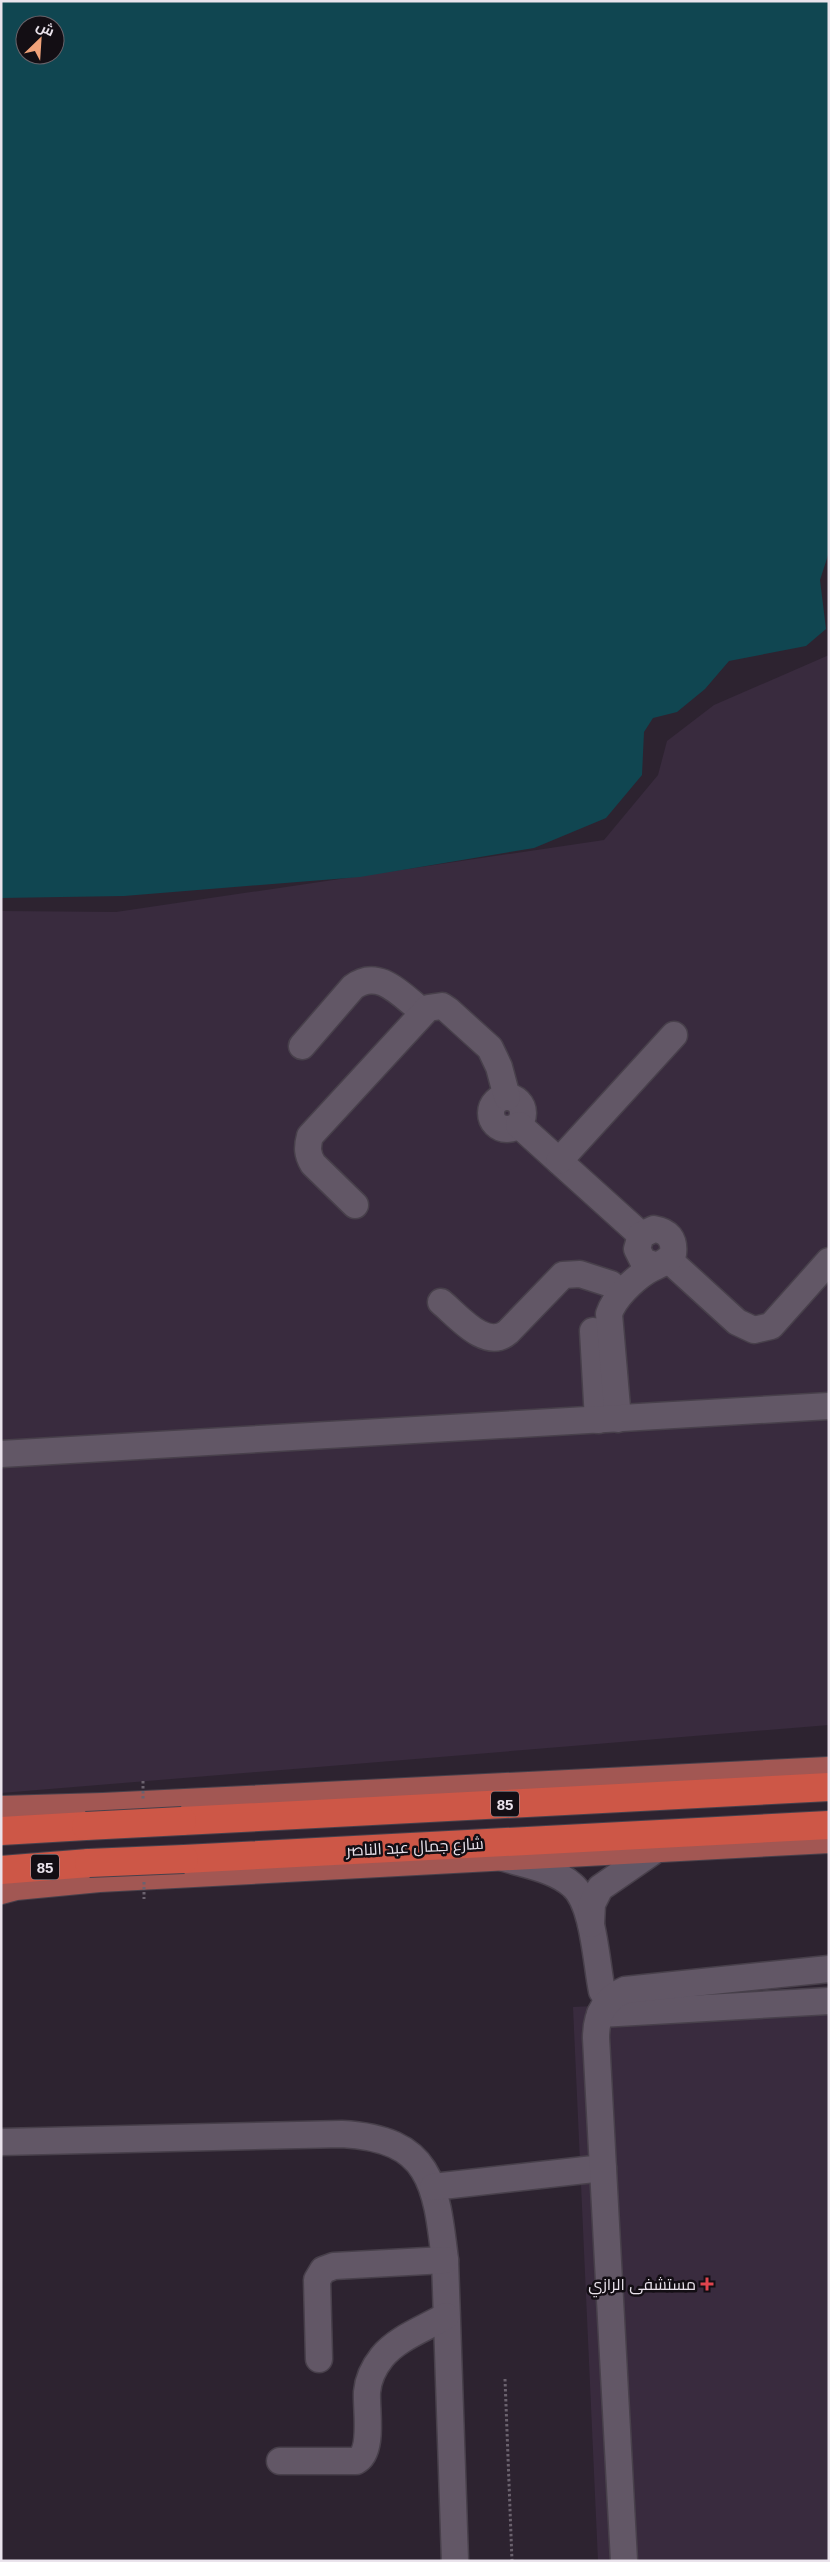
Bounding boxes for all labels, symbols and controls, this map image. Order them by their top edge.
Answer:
north arrow [15,15,65,65]
text: ش [34,17,57,40]
road number: 85 [491,1792,519,1816]
street label: شارع جمال عبد الناصر [345,1835,484,1862]
road number: 85 [31,1854,59,1880]
place label: مستشفى الرازي [588,2276,696,2298]
marker: مستشفى الرازي [700,2277,714,2291]

